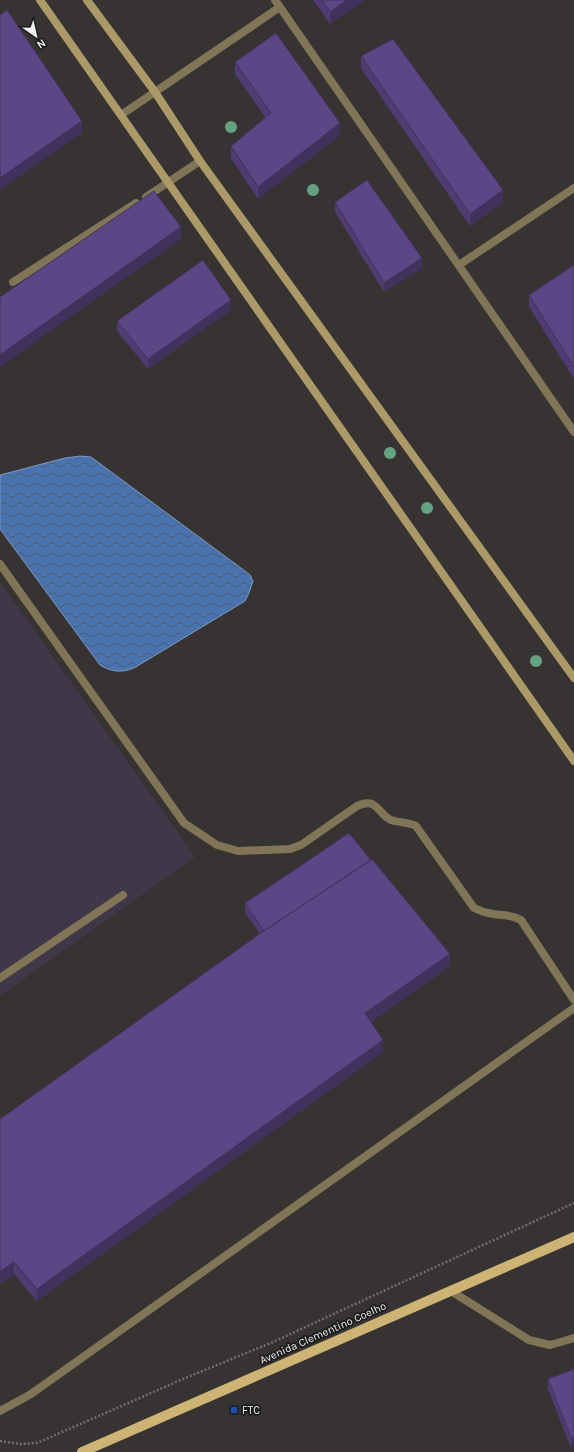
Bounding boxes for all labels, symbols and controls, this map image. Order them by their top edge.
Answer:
north arrow [16,16,56,56]
text: N [34,36,48,51]
street label: Avenida Clementino Coelho [258,1299,388,1367]
place label: FTC [242,1404,260,1417]
marker: FTC [229,1405,239,1415]

